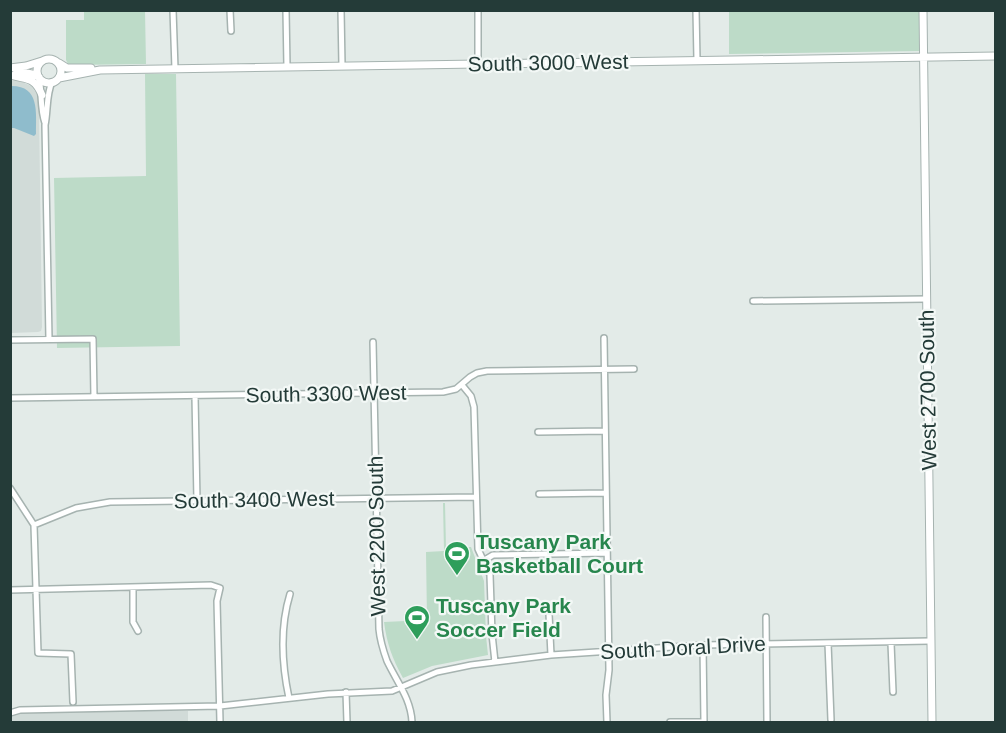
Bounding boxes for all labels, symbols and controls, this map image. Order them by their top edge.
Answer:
street label: South 3000 West [467,50,629,75]
street label: West 2700 South [915,309,940,471]
street label: South 3300 West [245,381,407,406]
street label: West 2200 South [364,455,389,617]
street label: South 3400 West [173,487,335,512]
place label: Tuscany Park Basketball Court [476,530,643,577]
sports icon: Tuscany Park Basketball Court [442,539,472,577]
place label: Tuscany Park Soccer Field [436,594,571,641]
sports icon: Tuscany Park Soccer Field [402,603,432,641]
street label: South Doral Drive [600,632,766,663]

